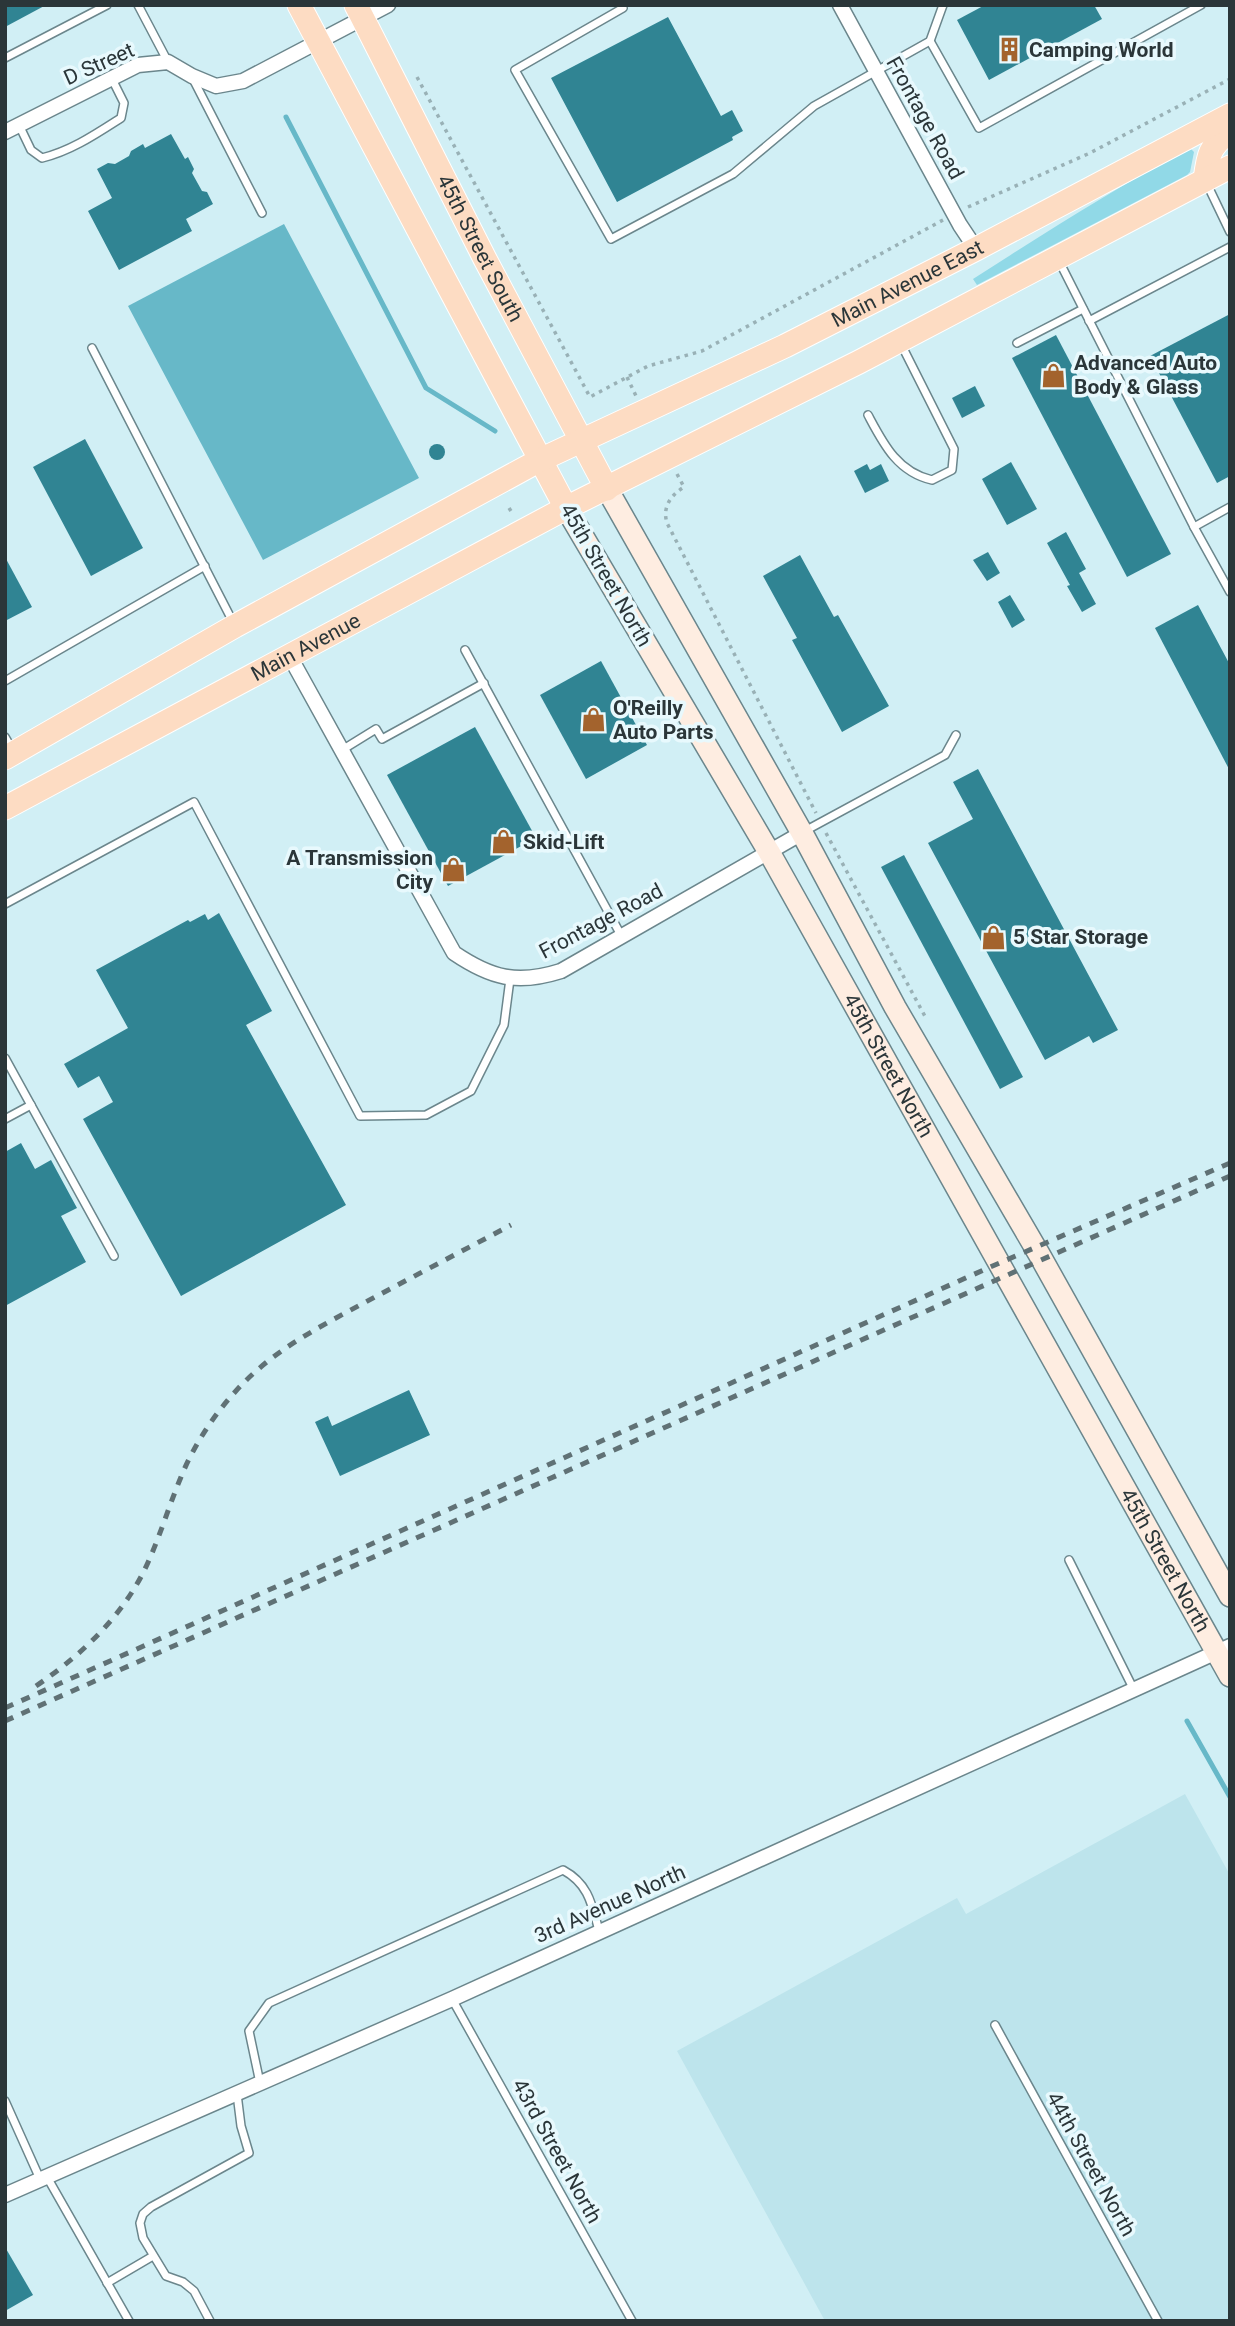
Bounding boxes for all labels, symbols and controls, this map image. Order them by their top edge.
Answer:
building icon: Camping World [995,36,1023,64]
street label: D Street [60,38,138,90]
place label: Camping World [1029,38,1174,62]
street label: Frontage Road [881,53,969,183]
street label: 45th Street South [432,171,528,326]
street label: Main Avenue East [828,235,987,332]
place label: Advanced Auto Body & Glass [1074,351,1217,399]
shop icon: Advanced Auto Body & Glass [1040,361,1068,389]
street label: 45th Street North [555,499,657,651]
street label: Main Avenue [247,608,364,686]
place label: O'Reilly Auto Parts [613,696,714,744]
shop icon: O'Reilly Auto Parts [579,706,607,734]
shop icon: Skid-Lift [489,828,517,856]
place label: Skid-Lift [523,830,604,854]
place label: A Transmission City [286,846,433,894]
shop icon: A Transmission City [439,856,467,884]
street label: Frontage Road [535,878,667,964]
shop icon: 5 Star Storage [979,923,1007,951]
place label: 5 Star Storage [1013,925,1148,949]
street label: 45th Street North [839,989,938,1142]
street label: 45th Street North [1115,1484,1215,1636]
street label: 3rd Avenue North [531,1860,689,1948]
street label: 43rd Street North [507,2075,607,2227]
street label: 44th Street North [1042,2088,1140,2240]

